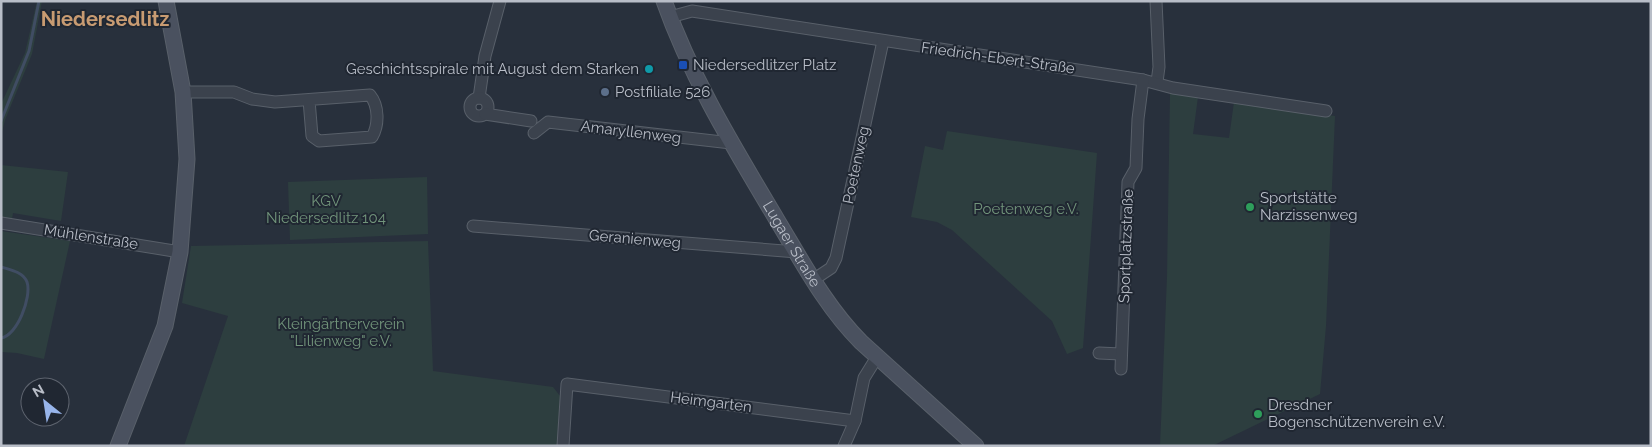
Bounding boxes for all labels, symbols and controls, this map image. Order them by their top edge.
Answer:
district label: Niedersedlitz [41,7,169,31]
street label: Friedrich-Ebert-Straße [920,38,1076,78]
place label: Niedersedlitzer Platz [693,56,837,74]
marker: Niedersedlitzer Platz [677,59,689,71]
place label: Geschichtsspirale mit August dem Starken [346,60,639,78]
marker: Geschichtsspirale mit August dem Starken [643,63,655,75]
place label: Postfiliale 526 [615,83,710,101]
marker: Postfiliale 526 [599,86,611,98]
street label: Amaryllenweg [580,117,682,147]
street label: Poetenweg [839,124,873,206]
street label: Sportplatzstraße [1115,188,1137,303]
place label: Sportstätte Narzissenweg [1260,189,1357,224]
park label: KGV Niedersedlitz 104 [266,192,386,227]
street label: Lugaer Straße [759,198,824,291]
park label: Poetenweg e.V. [973,200,1079,218]
marker: Sportstätte Narzissenweg [1244,201,1256,213]
street label: Mühlenstraße [43,221,140,253]
street label: Geranienweg [588,226,682,252]
park label: Kleingärtnerverein "Lilienweg" e.V. [277,315,405,350]
north arrow [20,377,70,427]
text: N [30,381,47,400]
street label: Heimgarten [669,388,753,416]
place label: Dresdner Bogenschützenverein e.V. [1268,396,1445,431]
marker: Dresdner Bogenschützenverein e.V. [1252,408,1264,420]

